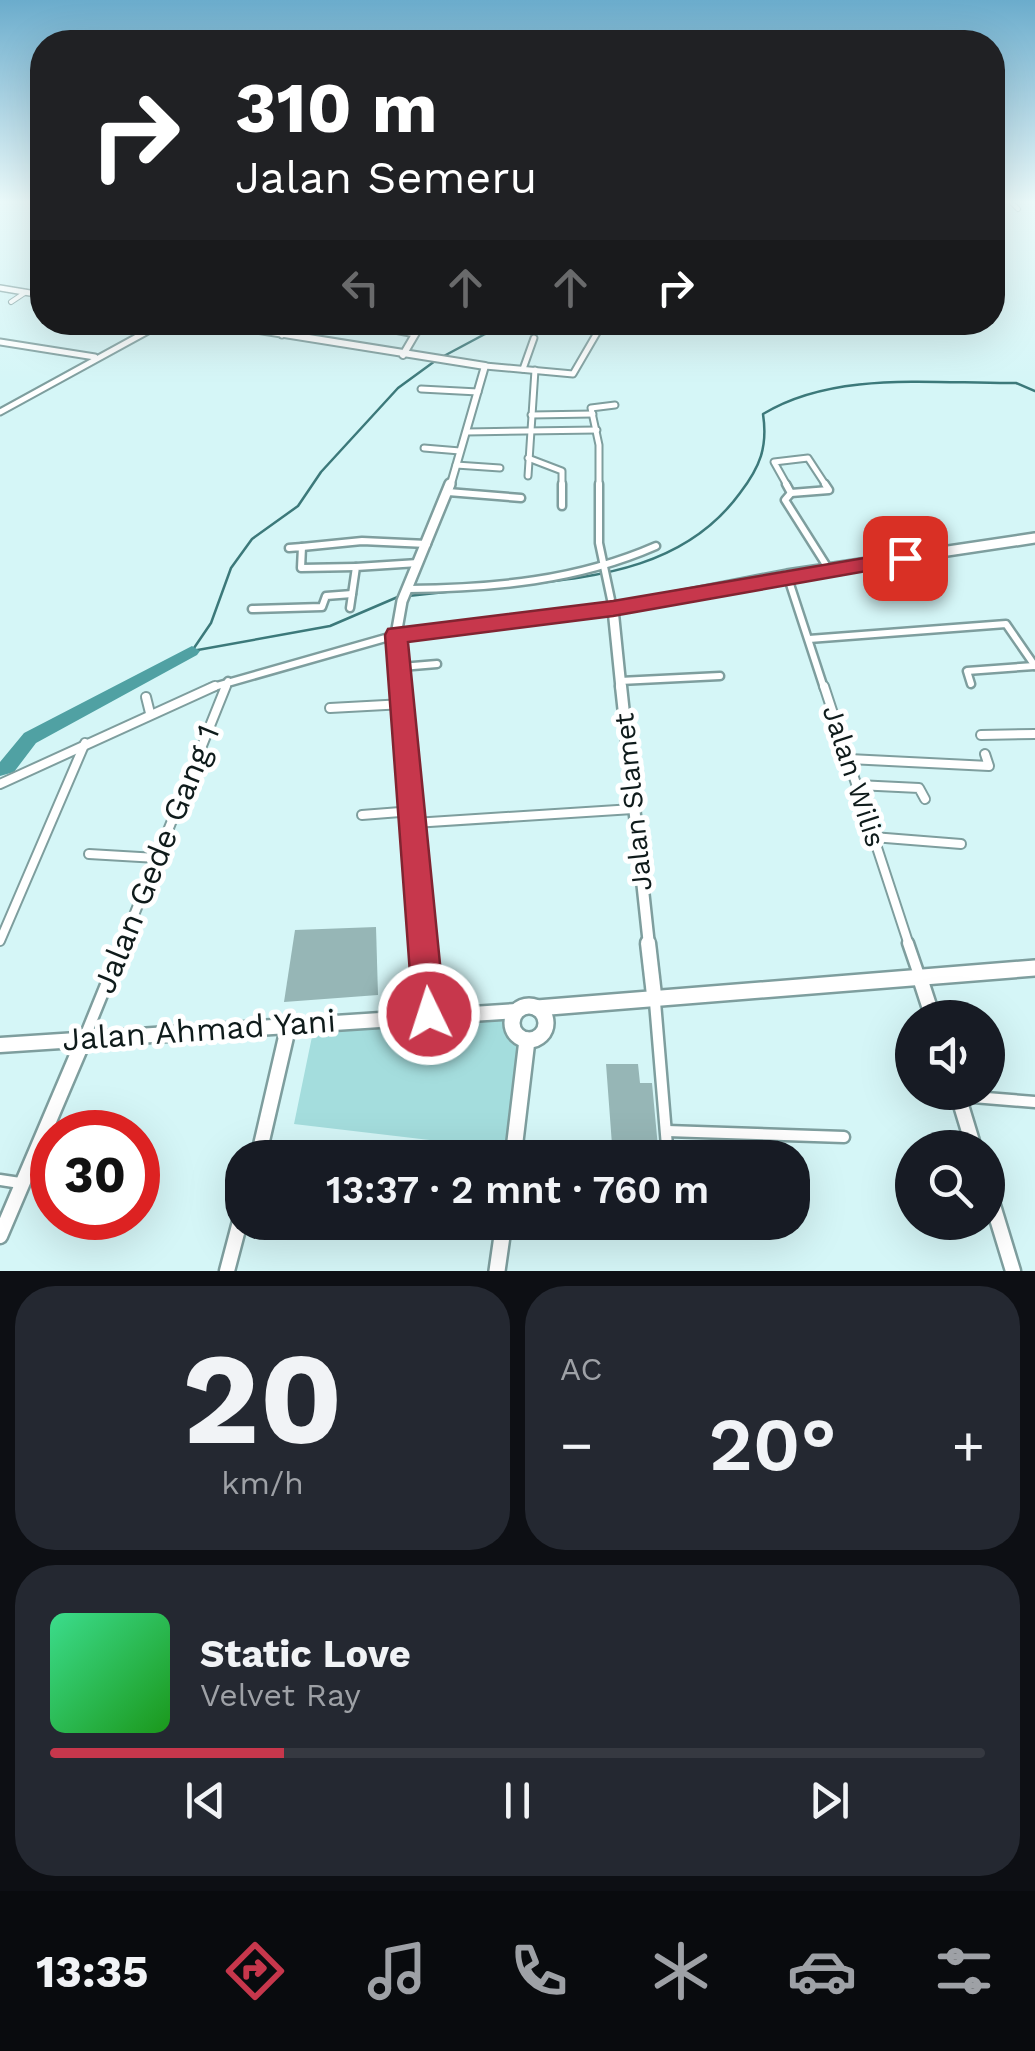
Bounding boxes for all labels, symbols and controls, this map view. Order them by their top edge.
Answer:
text: 310 m [235,67,438,149]
icon: right [70,70,200,200]
text: Jalan Semeru [235,151,537,204]
icon: left [333,260,388,315]
icon: ahead [438,260,493,315]
icon: ahead [543,260,598,315]
icon: right [648,260,703,315]
pin [863,516,948,601]
icon: arrive [878,531,933,586]
street label: Jalan Wilis [816,701,892,851]
street label: Jalan Slamet [607,711,659,893]
street label: Jalan Gede Gang 1 [85,719,227,999]
position arrow [377,962,481,1066]
map controls [895,1000,1005,1240]
button: sound [895,1000,1005,1110]
street label: Jalan Ahmad Yani [61,1001,337,1059]
speed limit sign: 30 [30,1110,160,1240]
button: search [895,1130,1005,1240]
text: 13:37 · 2 mnt · 760 m [326,1168,709,1212]
text: 20 [182,1322,343,1475]
text: AC [560,1350,602,1388]
text: 20° [708,1400,837,1488]
text: − [560,1413,593,1477]
text: + [952,1413,985,1477]
text: km/h [221,1464,304,1502]
text: Static Love [200,1632,411,1676]
text: Velvet Ray [200,1676,361,1714]
icon: previous [178,1773,233,1828]
icon: pause [490,1773,545,1828]
icon: next [802,1773,857,1828]
icon: directions [220,1936,290,2006]
icon: music [362,1936,432,2006]
icon: phone [504,1936,574,2006]
icon: climate [646,1936,716,2006]
icon: car [787,1936,857,2006]
icon: filters [929,1936,999,2006]
text: 13:35 [36,1945,148,1998]

